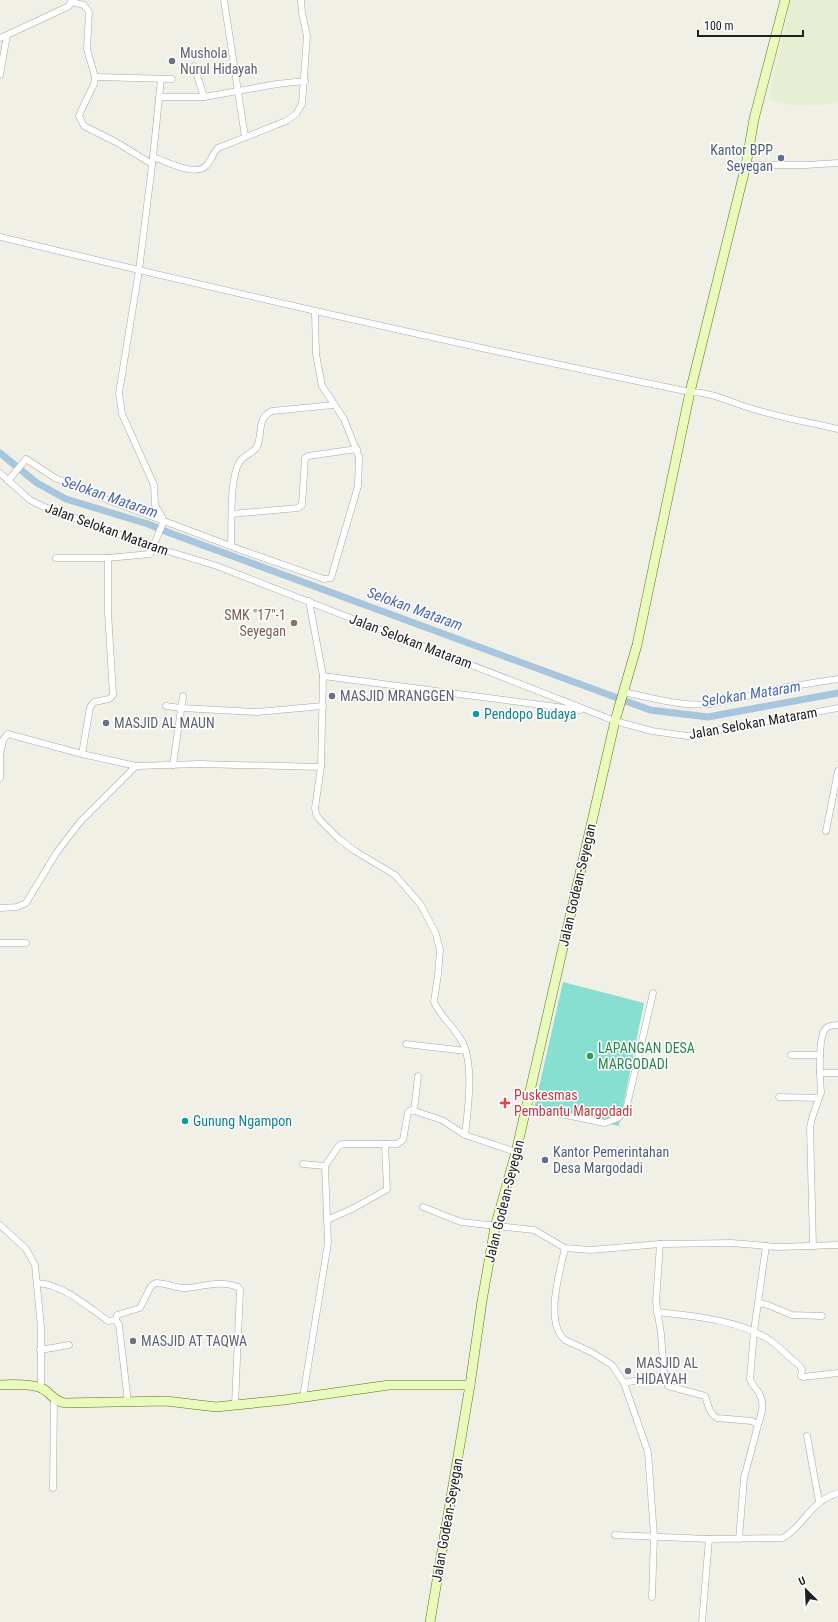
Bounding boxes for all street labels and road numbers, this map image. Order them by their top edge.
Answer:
street label: Jalan Selokan Mataram [43,499,171,559]
street label: Jalan Selokan Mataram [348,610,474,672]
street label: Jalan Selokan Mataram [688,704,818,742]
street label: Jalan Godean-Seyegan [555,822,599,948]
street label: Jalan Godean-Seyegan [481,1138,527,1264]
street label: Jalan Godean-Seyegan [428,1457,466,1583]

